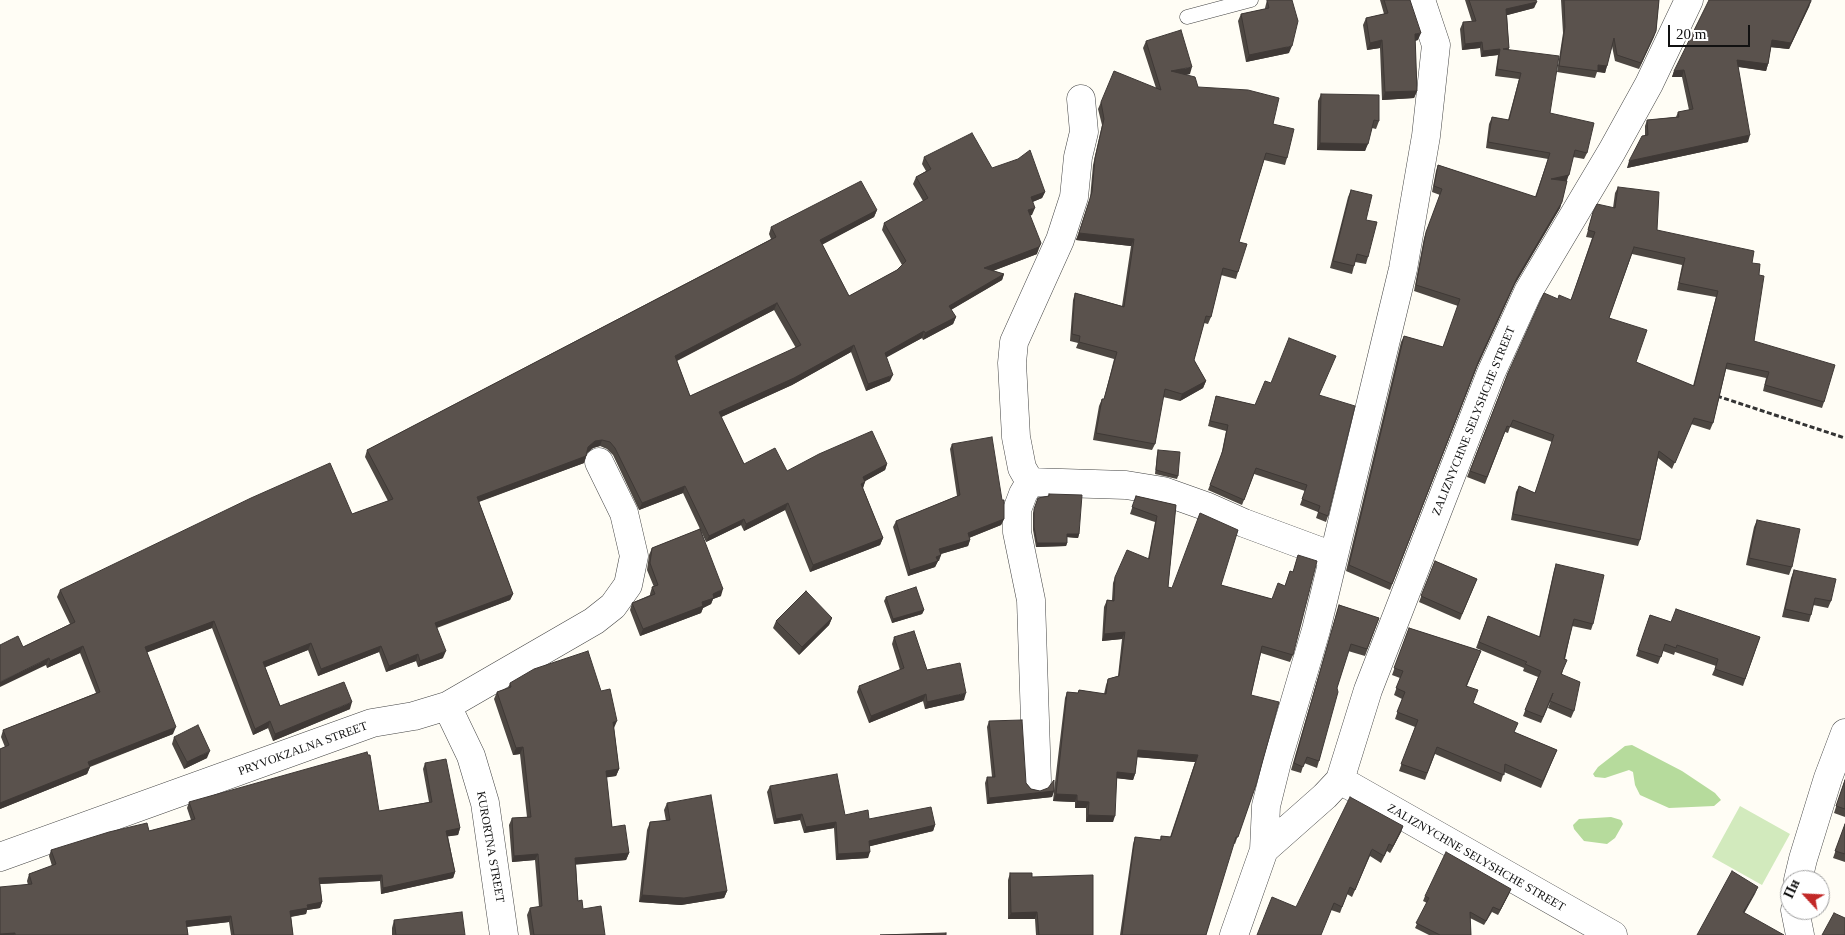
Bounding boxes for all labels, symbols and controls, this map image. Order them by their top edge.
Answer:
scale bar [1670,15,1752,47]
text: 20 m [1676,26,1706,42]
street label: ZALIZNYCHNE SELYSHCHE STREET [1429,324,1519,518]
street label: PRYVOKZALNA STREET [236,719,370,779]
street label: KURORTNA STREET [473,790,507,904]
street label: ZALIZNYCHNE SELYSHCHE STREET [1385,801,1567,915]
north arrow [1780,870,1830,920]
text: Пн [1781,877,1803,901]

